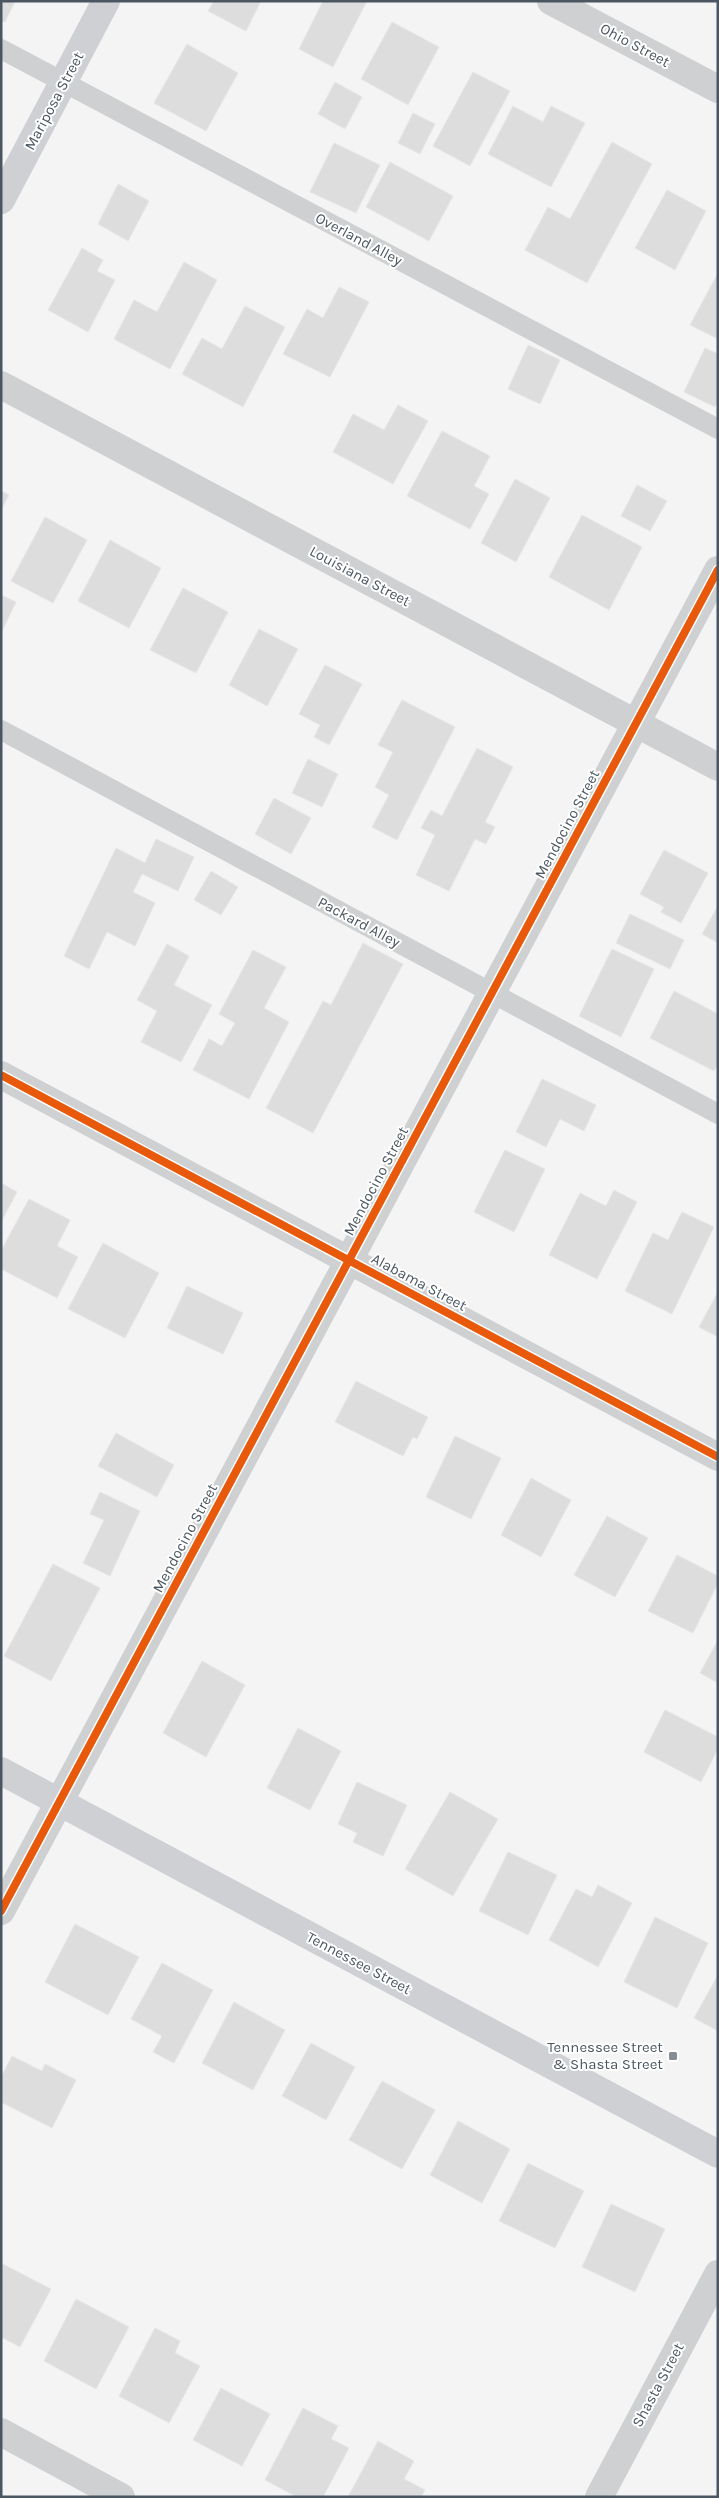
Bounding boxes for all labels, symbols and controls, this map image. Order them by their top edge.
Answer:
street label: Ohio Street [597,19,673,71]
street label: Mariposa Street [21,48,88,153]
street label: Overland Alley [312,209,406,269]
street label: Louisiana Street [307,542,414,610]
street label: Mendocino Street [531,766,603,882]
street label: Packard Alley [315,893,403,951]
street label: Mendocino Street [340,1123,412,1239]
street label: Alabama Street [368,1249,470,1315]
street label: Mendocino Street [149,1480,221,1596]
street label: Tennessee Street [304,1928,415,1998]
place label: Tennessee Street & Shasta Street [547,2038,663,2073]
marker: Tennessee Street & Shasta Street [667,2050,679,2062]
street label: Shasta Street [628,2339,688,2430]

